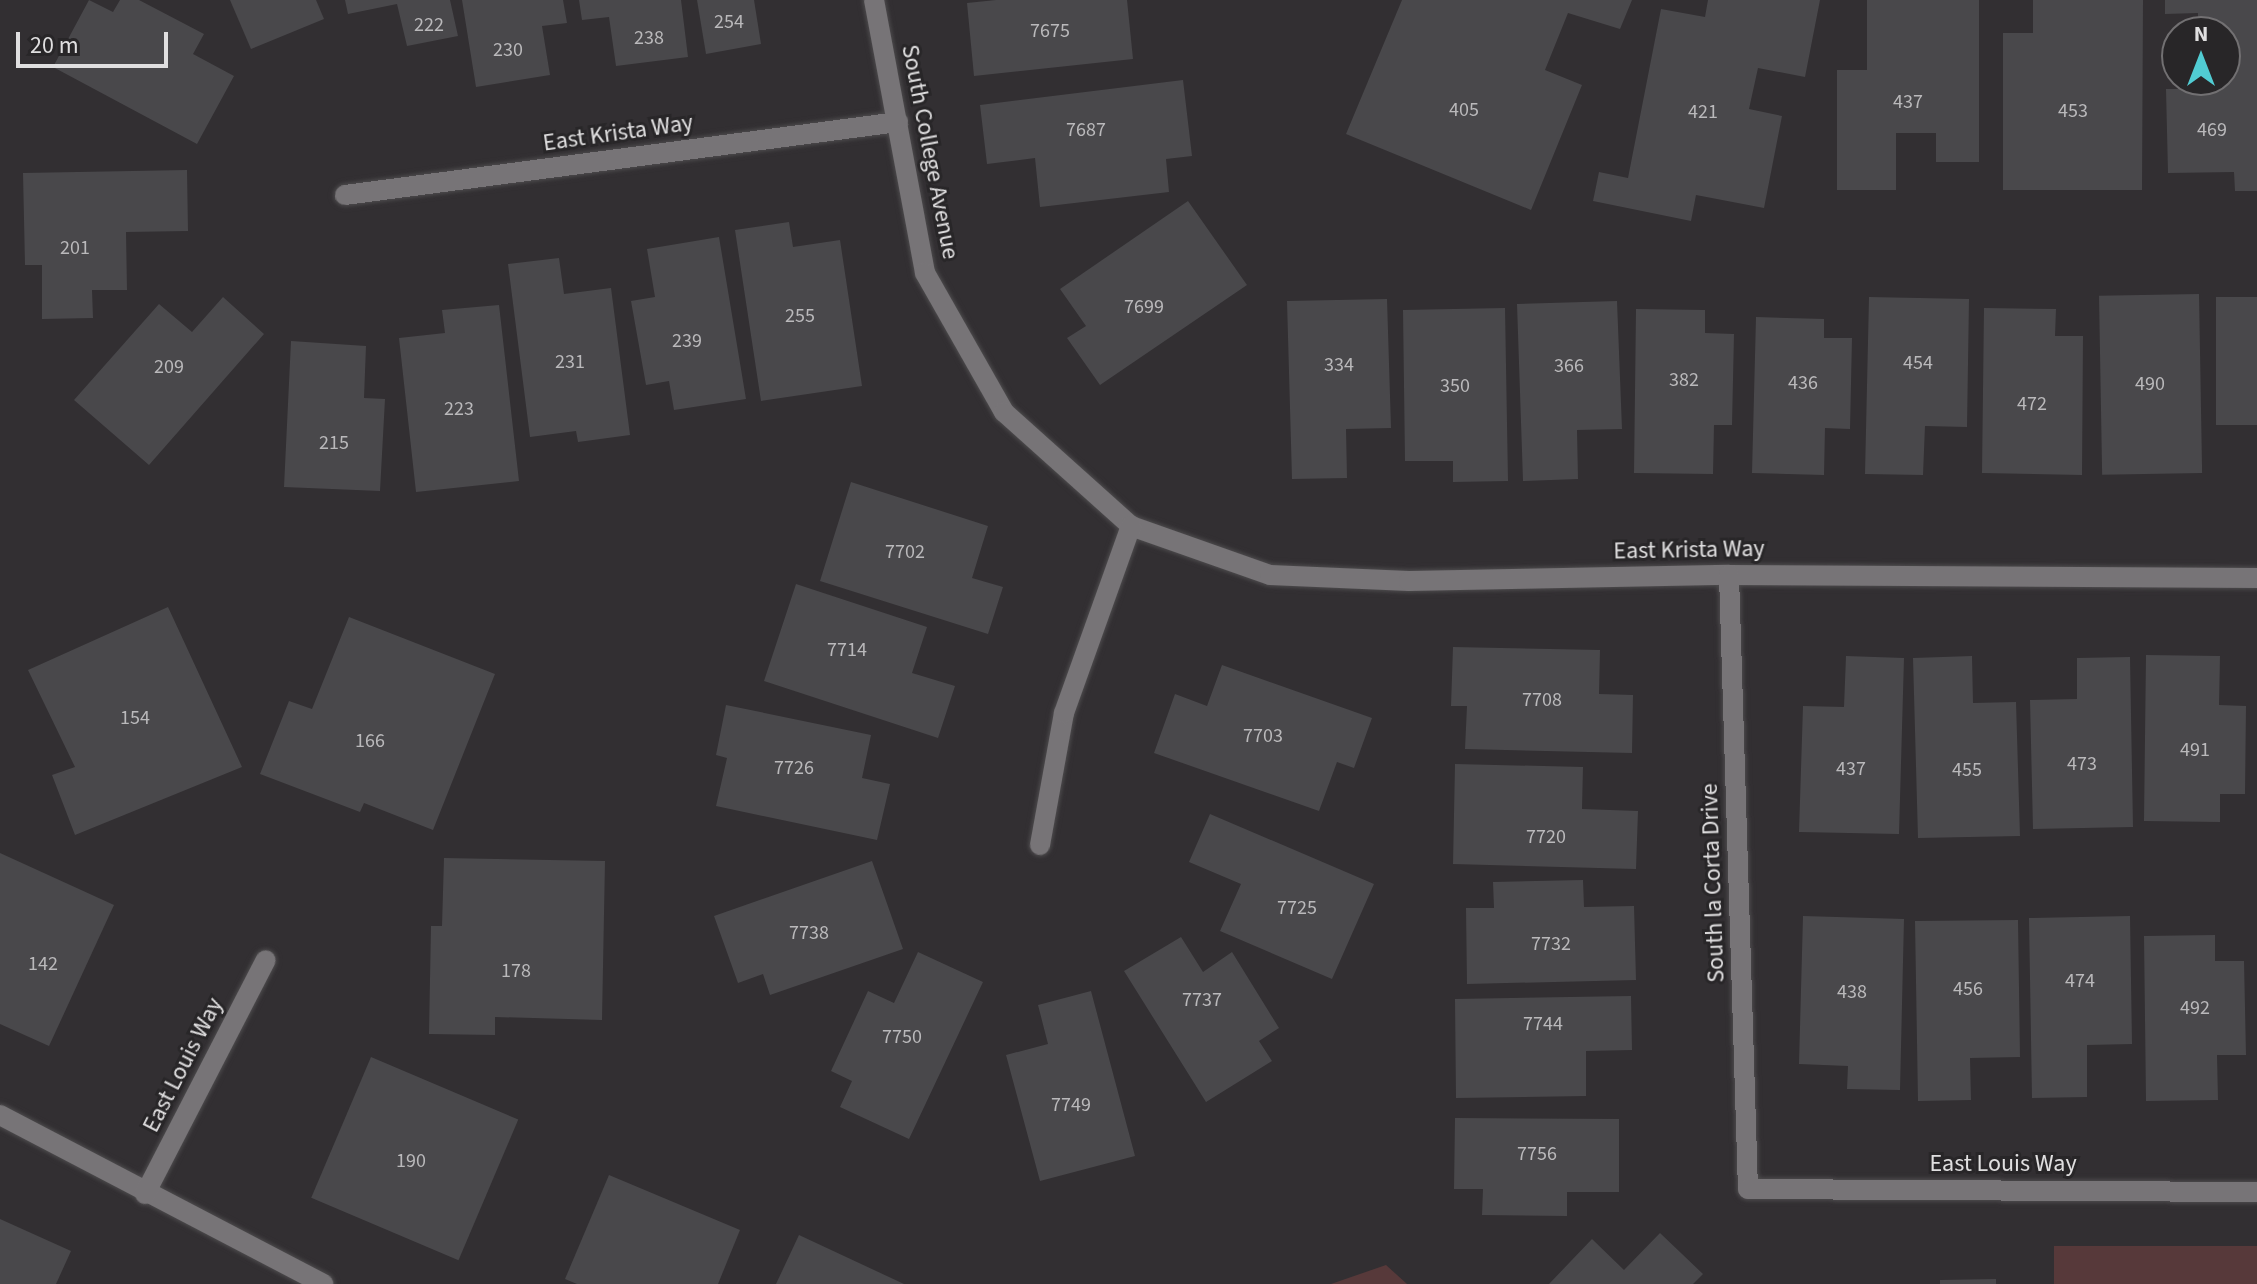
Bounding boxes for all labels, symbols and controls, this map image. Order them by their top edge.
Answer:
house number: 254 [714,10,744,34]
house number: 222 [414,13,444,37]
scale bar [20,16,172,66]
north arrow [2161,16,2241,96]
text: N [2194,18,2208,50]
house number: 7675 [1030,19,1070,43]
house number: 238 [634,26,664,50]
text: 20 m [30,28,79,63]
house number: 230 [493,38,523,62]
street label: South College Avenue [895,42,965,262]
house number: 437 [1893,90,1923,114]
house number: 405 [1449,98,1479,122]
house number: 453 [2058,99,2088,123]
house number: 421 [1688,100,1718,124]
street label: East Krista Way [541,108,695,158]
house number: 7687 [1066,118,1106,142]
house number: 469 [2197,118,2227,142]
house number: 201 [60,236,90,260]
house number: 7699 [1124,295,1164,319]
house number: 255 [785,304,815,328]
house number: 239 [672,329,702,353]
house number: 231 [555,350,585,374]
house number: 454 [1903,351,1933,375]
house number: 334 [1324,353,1354,377]
house number: 366 [1554,354,1584,378]
house number: 209 [154,355,184,379]
house number: 382 [1669,368,1699,392]
house number: 436 [1788,371,1818,395]
house number: 490 [2135,372,2165,396]
house number: 350 [1440,374,1470,398]
house number: 472 [2017,392,2047,416]
house number: 223 [444,397,474,421]
house number: 215 [319,431,349,455]
street label: East Krista Way [1613,534,1765,566]
house number: 7702 [885,540,925,564]
house number: 7714 [827,638,867,662]
house number: 7708 [1522,688,1562,712]
house number: 154 [120,706,150,730]
house number: 7703 [1243,724,1283,748]
house number: 166 [355,729,385,753]
house number: 491 [2180,738,2210,762]
house number: 473 [2067,752,2097,776]
house number: 7726 [774,756,814,780]
house number: 437 [1836,757,1866,781]
house number: 455 [1952,758,1982,782]
street label: South la Corta Drive [1695,783,1731,983]
house number: 7720 [1526,825,1566,849]
house number: 7725 [1277,896,1317,920]
house number: 7738 [789,921,829,945]
house number: 7732 [1531,932,1571,956]
house number: 142 [28,952,58,976]
house number: 178 [501,959,531,983]
house number: 474 [2065,969,2095,993]
house number: 456 [1953,977,1983,1001]
house number: 438 [1837,980,1867,1004]
house number: 7737 [1182,988,1222,1012]
street label: East Louis Way [137,993,229,1137]
house number: 492 [2180,996,2210,1020]
house number: 7744 [1523,1012,1563,1036]
house number: 7750 [882,1025,922,1049]
house number: 7749 [1051,1093,1091,1117]
house number: 7756 [1517,1142,1557,1166]
house number: 190 [396,1149,426,1173]
street label: East Louis Way [1929,1150,2077,1178]

